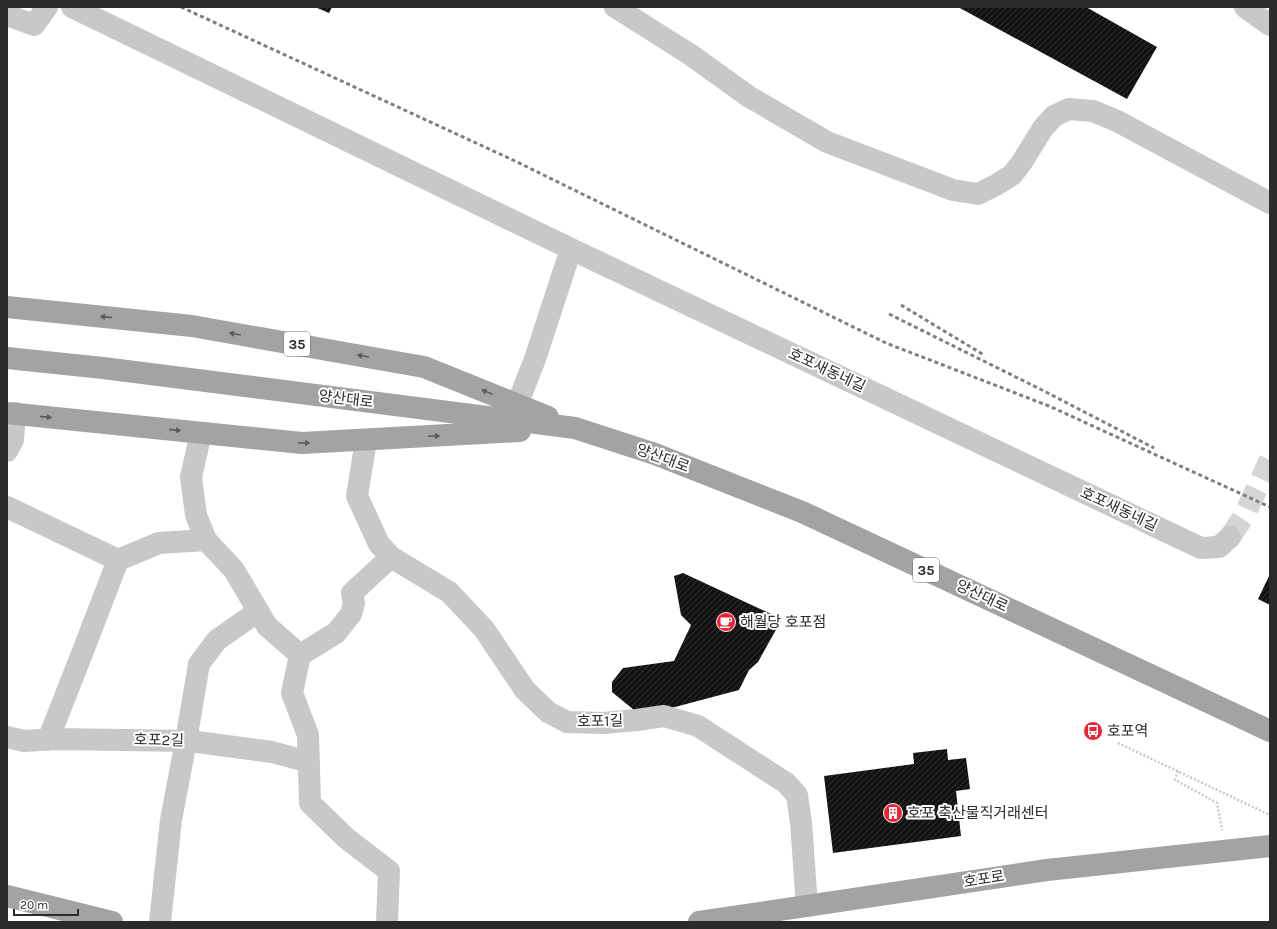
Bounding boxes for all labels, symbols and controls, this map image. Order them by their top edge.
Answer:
one-way arrow [100,314,112,320]
one-way arrow [229,330,241,336]
road number: 35 [284,332,310,356]
street label: 호포새동네길 [786,344,868,396]
one-way arrow [357,353,369,359]
street label: 양산대로 [318,387,374,411]
one-way arrow [480,389,492,395]
one-way arrow [40,413,52,420]
one-way arrow [169,427,181,433]
one-way arrow [428,433,440,440]
one-way arrow [298,440,311,446]
street label: 양산대로 [634,440,692,476]
street label: 호포새동네길 [1078,483,1160,535]
road number: 35 [913,558,939,582]
street label: 양산대로 [953,576,1011,616]
cafe icon: 해월당 호포점 [715,611,737,633]
place label: 해월당 호포점 [740,613,826,631]
street label: 호포1길 [577,712,623,730]
bus stop icon: 호포역 [1082,720,1104,742]
place label: 호포역 [1107,722,1148,740]
street label: 호포2길 [134,731,184,749]
building icon: 호포 축산물직거래센터 [882,802,904,824]
place label: 호포 축산물직거래센터 [907,804,1049,822]
street label: 호포로 [962,867,1006,891]
scale bar [14,891,78,917]
text: 20 m [20,898,48,912]

